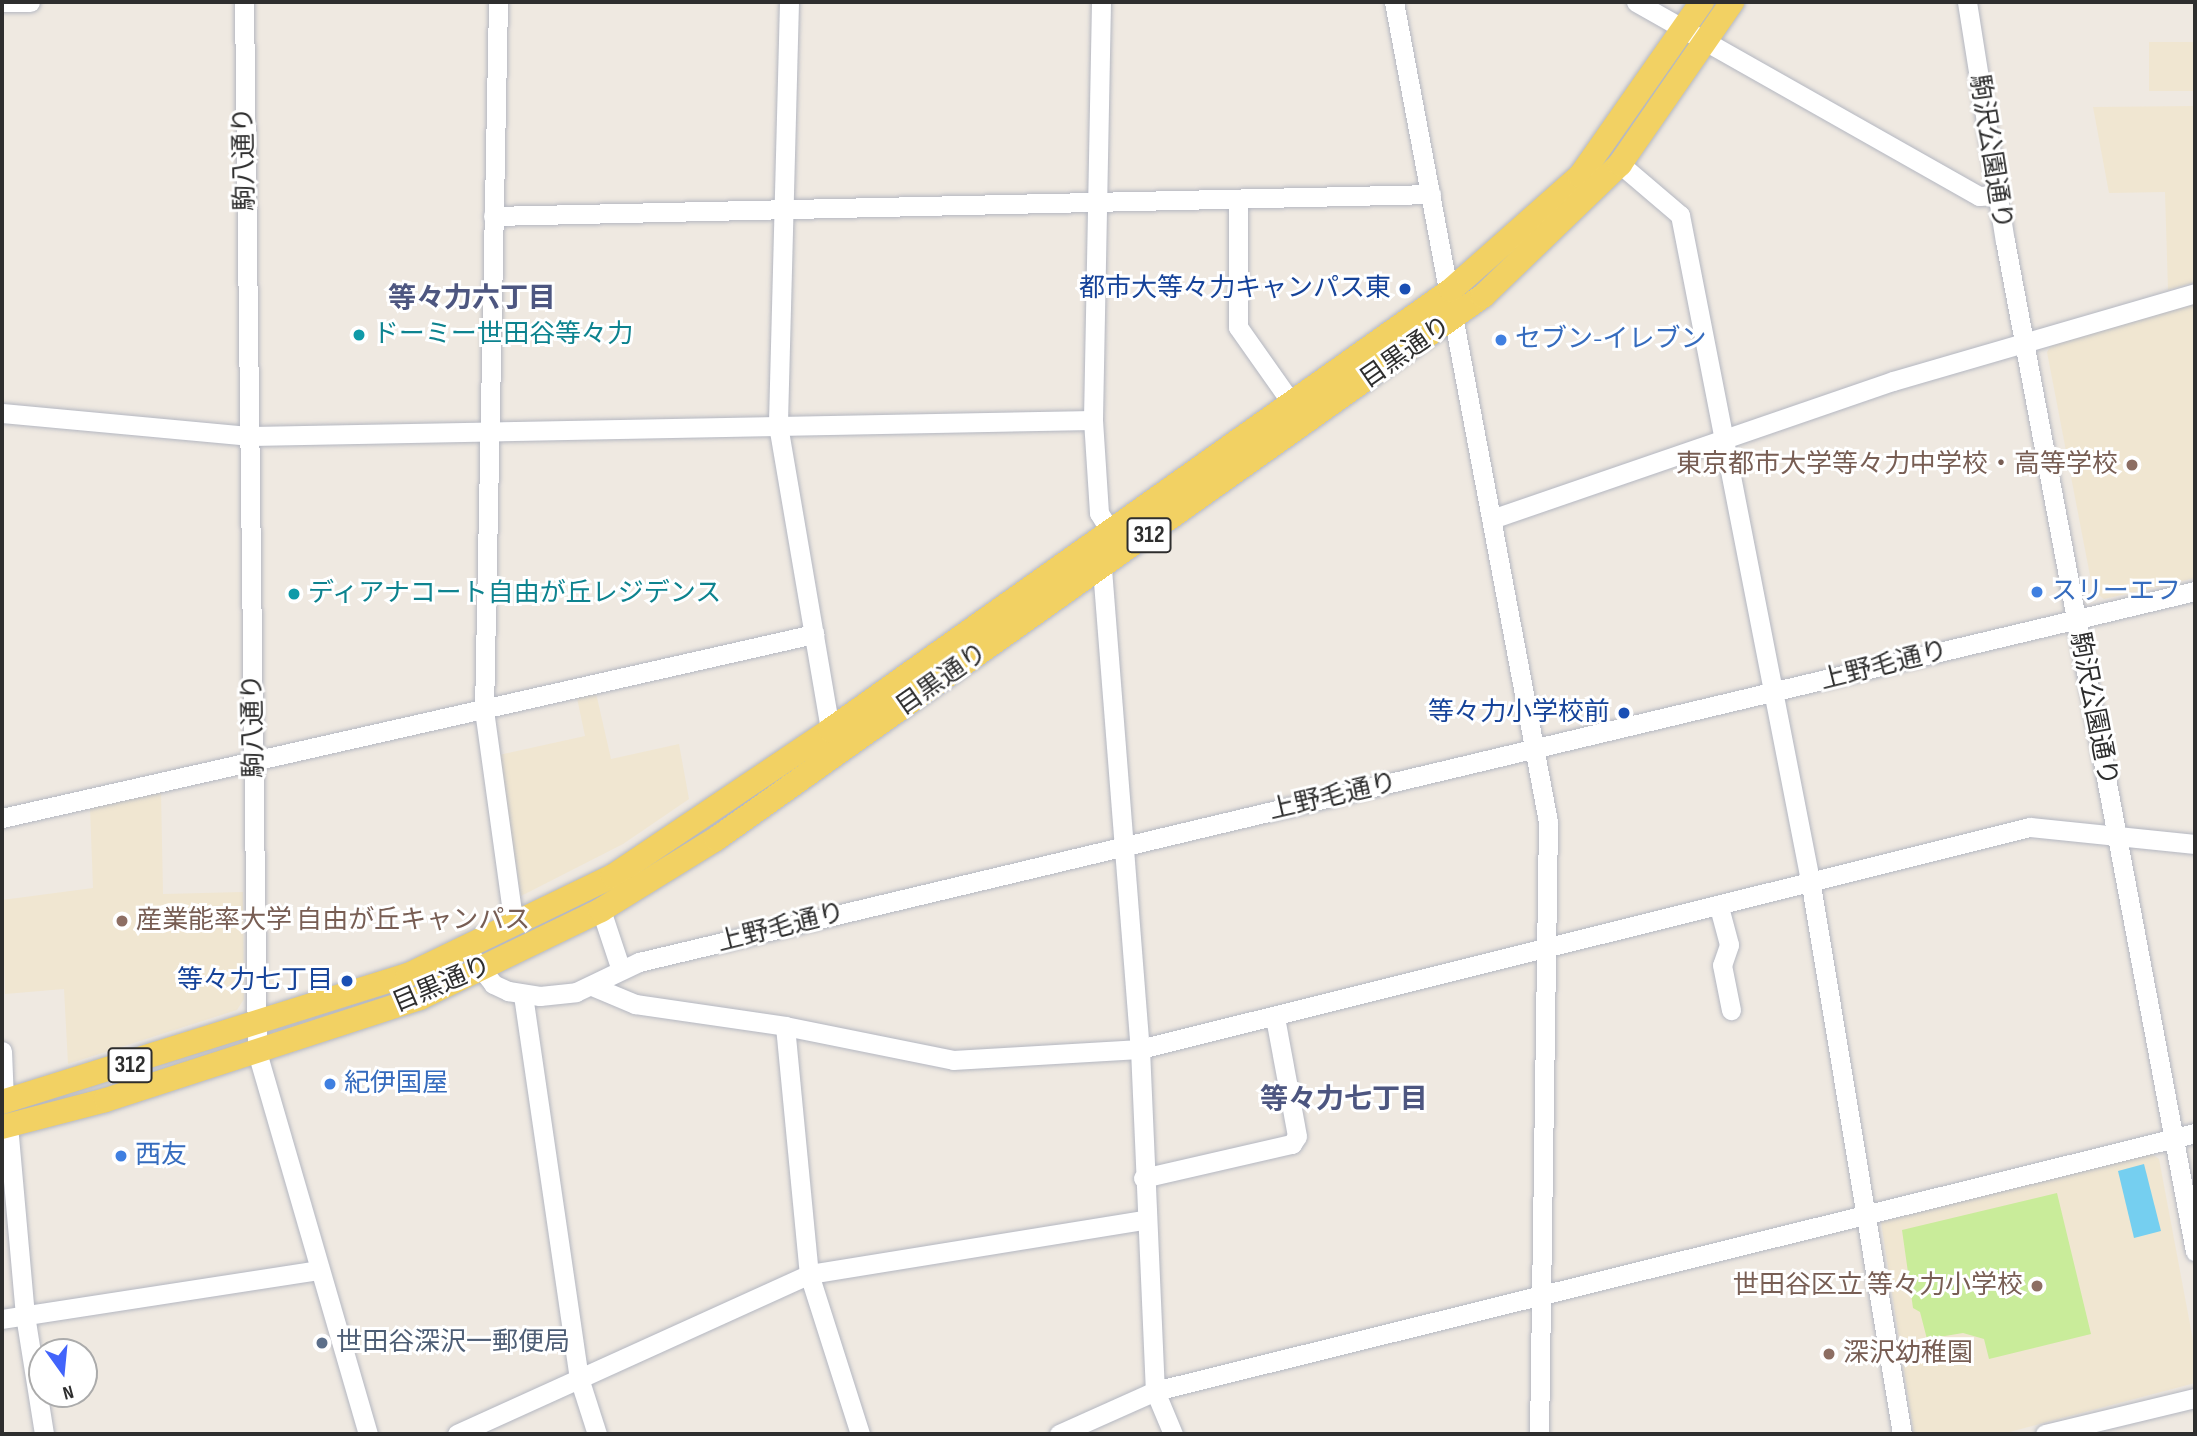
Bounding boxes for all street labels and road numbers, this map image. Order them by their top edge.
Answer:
street label: 駒沢公園通り [1962,73,2018,231]
street label: 駒八通り [228,107,262,211]
street label: 目黒通り [1354,310,1458,396]
road number: 312 [1126,514,1172,556]
street label: 駒沢公園通り [2063,629,2123,789]
street label: 上野毛通り [1817,635,1951,697]
street label: 目黒通り [890,637,994,723]
street label: 駒八通り [237,674,271,778]
street label: 上野毛通り [1266,767,1400,827]
street label: 上野毛通り [714,897,848,959]
street label: 目黒通り [388,950,496,1020]
road number: 312 [107,1044,153,1086]

